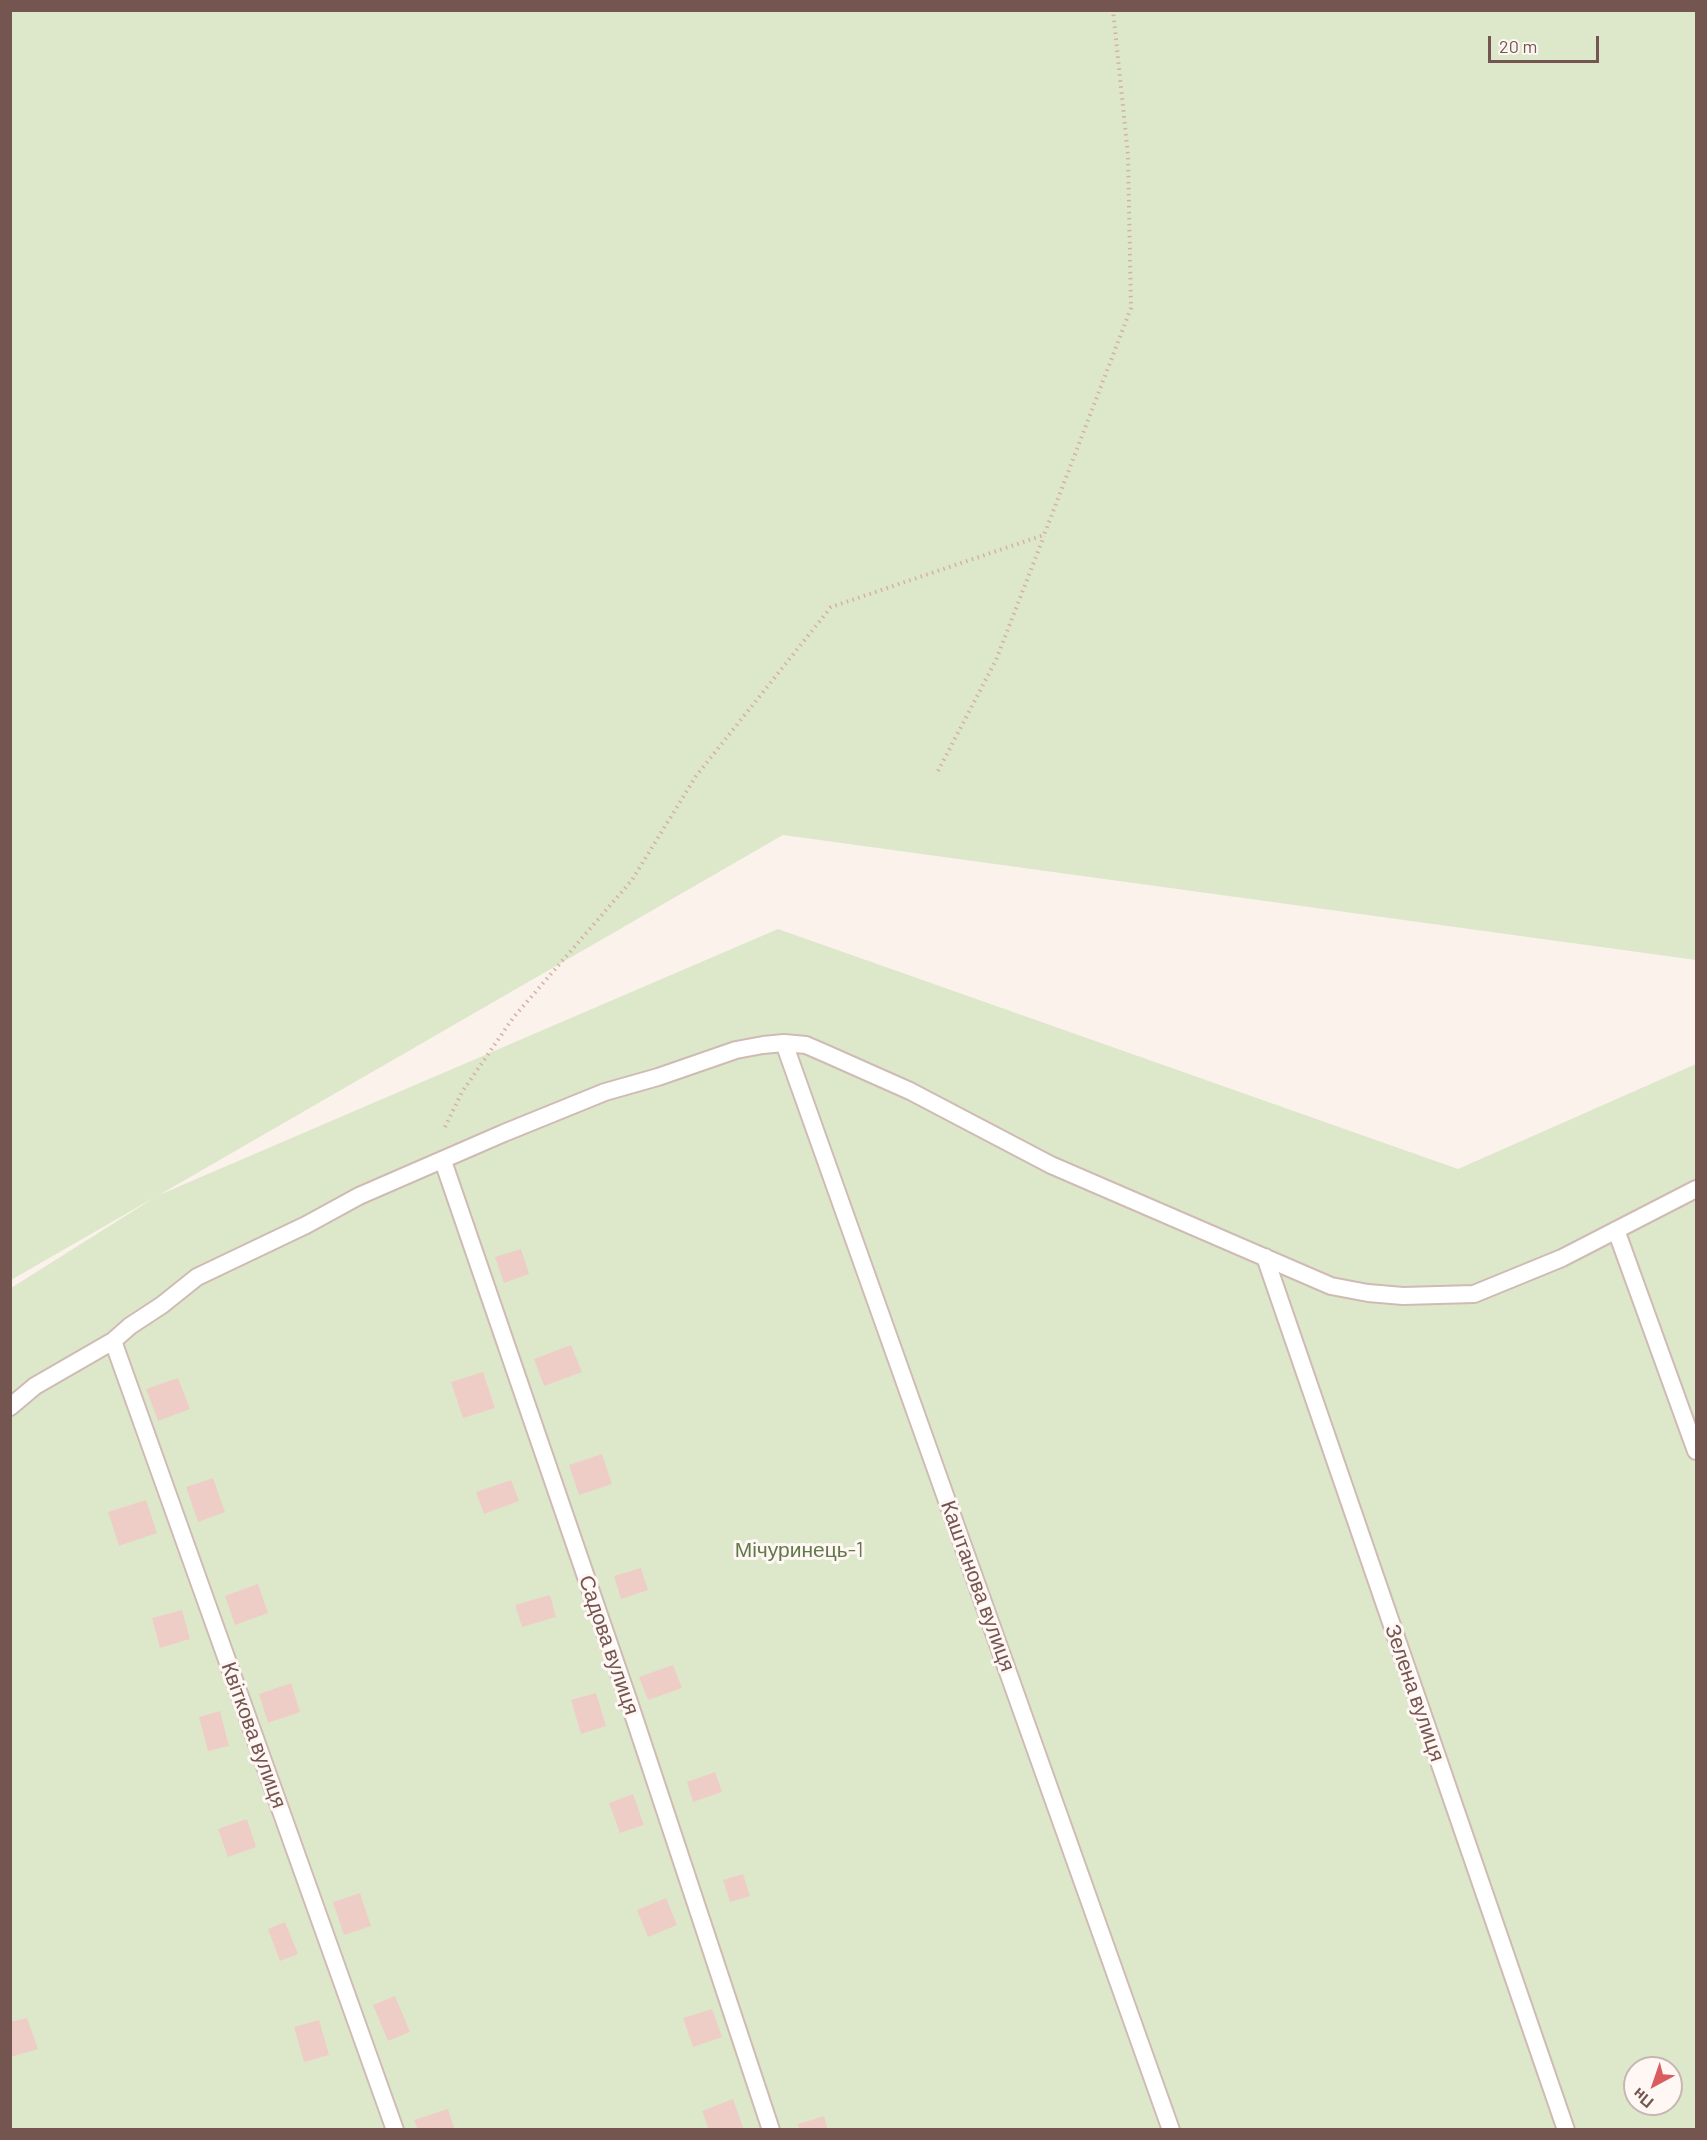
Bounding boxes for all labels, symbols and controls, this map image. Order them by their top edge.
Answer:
scale bar [1491,24,1602,62]
text: 20 m [1499,35,1537,57]
street label: Каштанова вулиця [935,1497,1021,1675]
park label: Мічуринець-1 [735,1537,863,1563]
street label: Садова вулиця [573,1572,645,1718]
street label: Зелена вулиця [1380,1621,1450,1765]
street label: Квіткова вулиця [216,1658,292,1812]
north arrow [1623,2056,1683,2116]
text: Пн [1628,2085,1657,2113]

